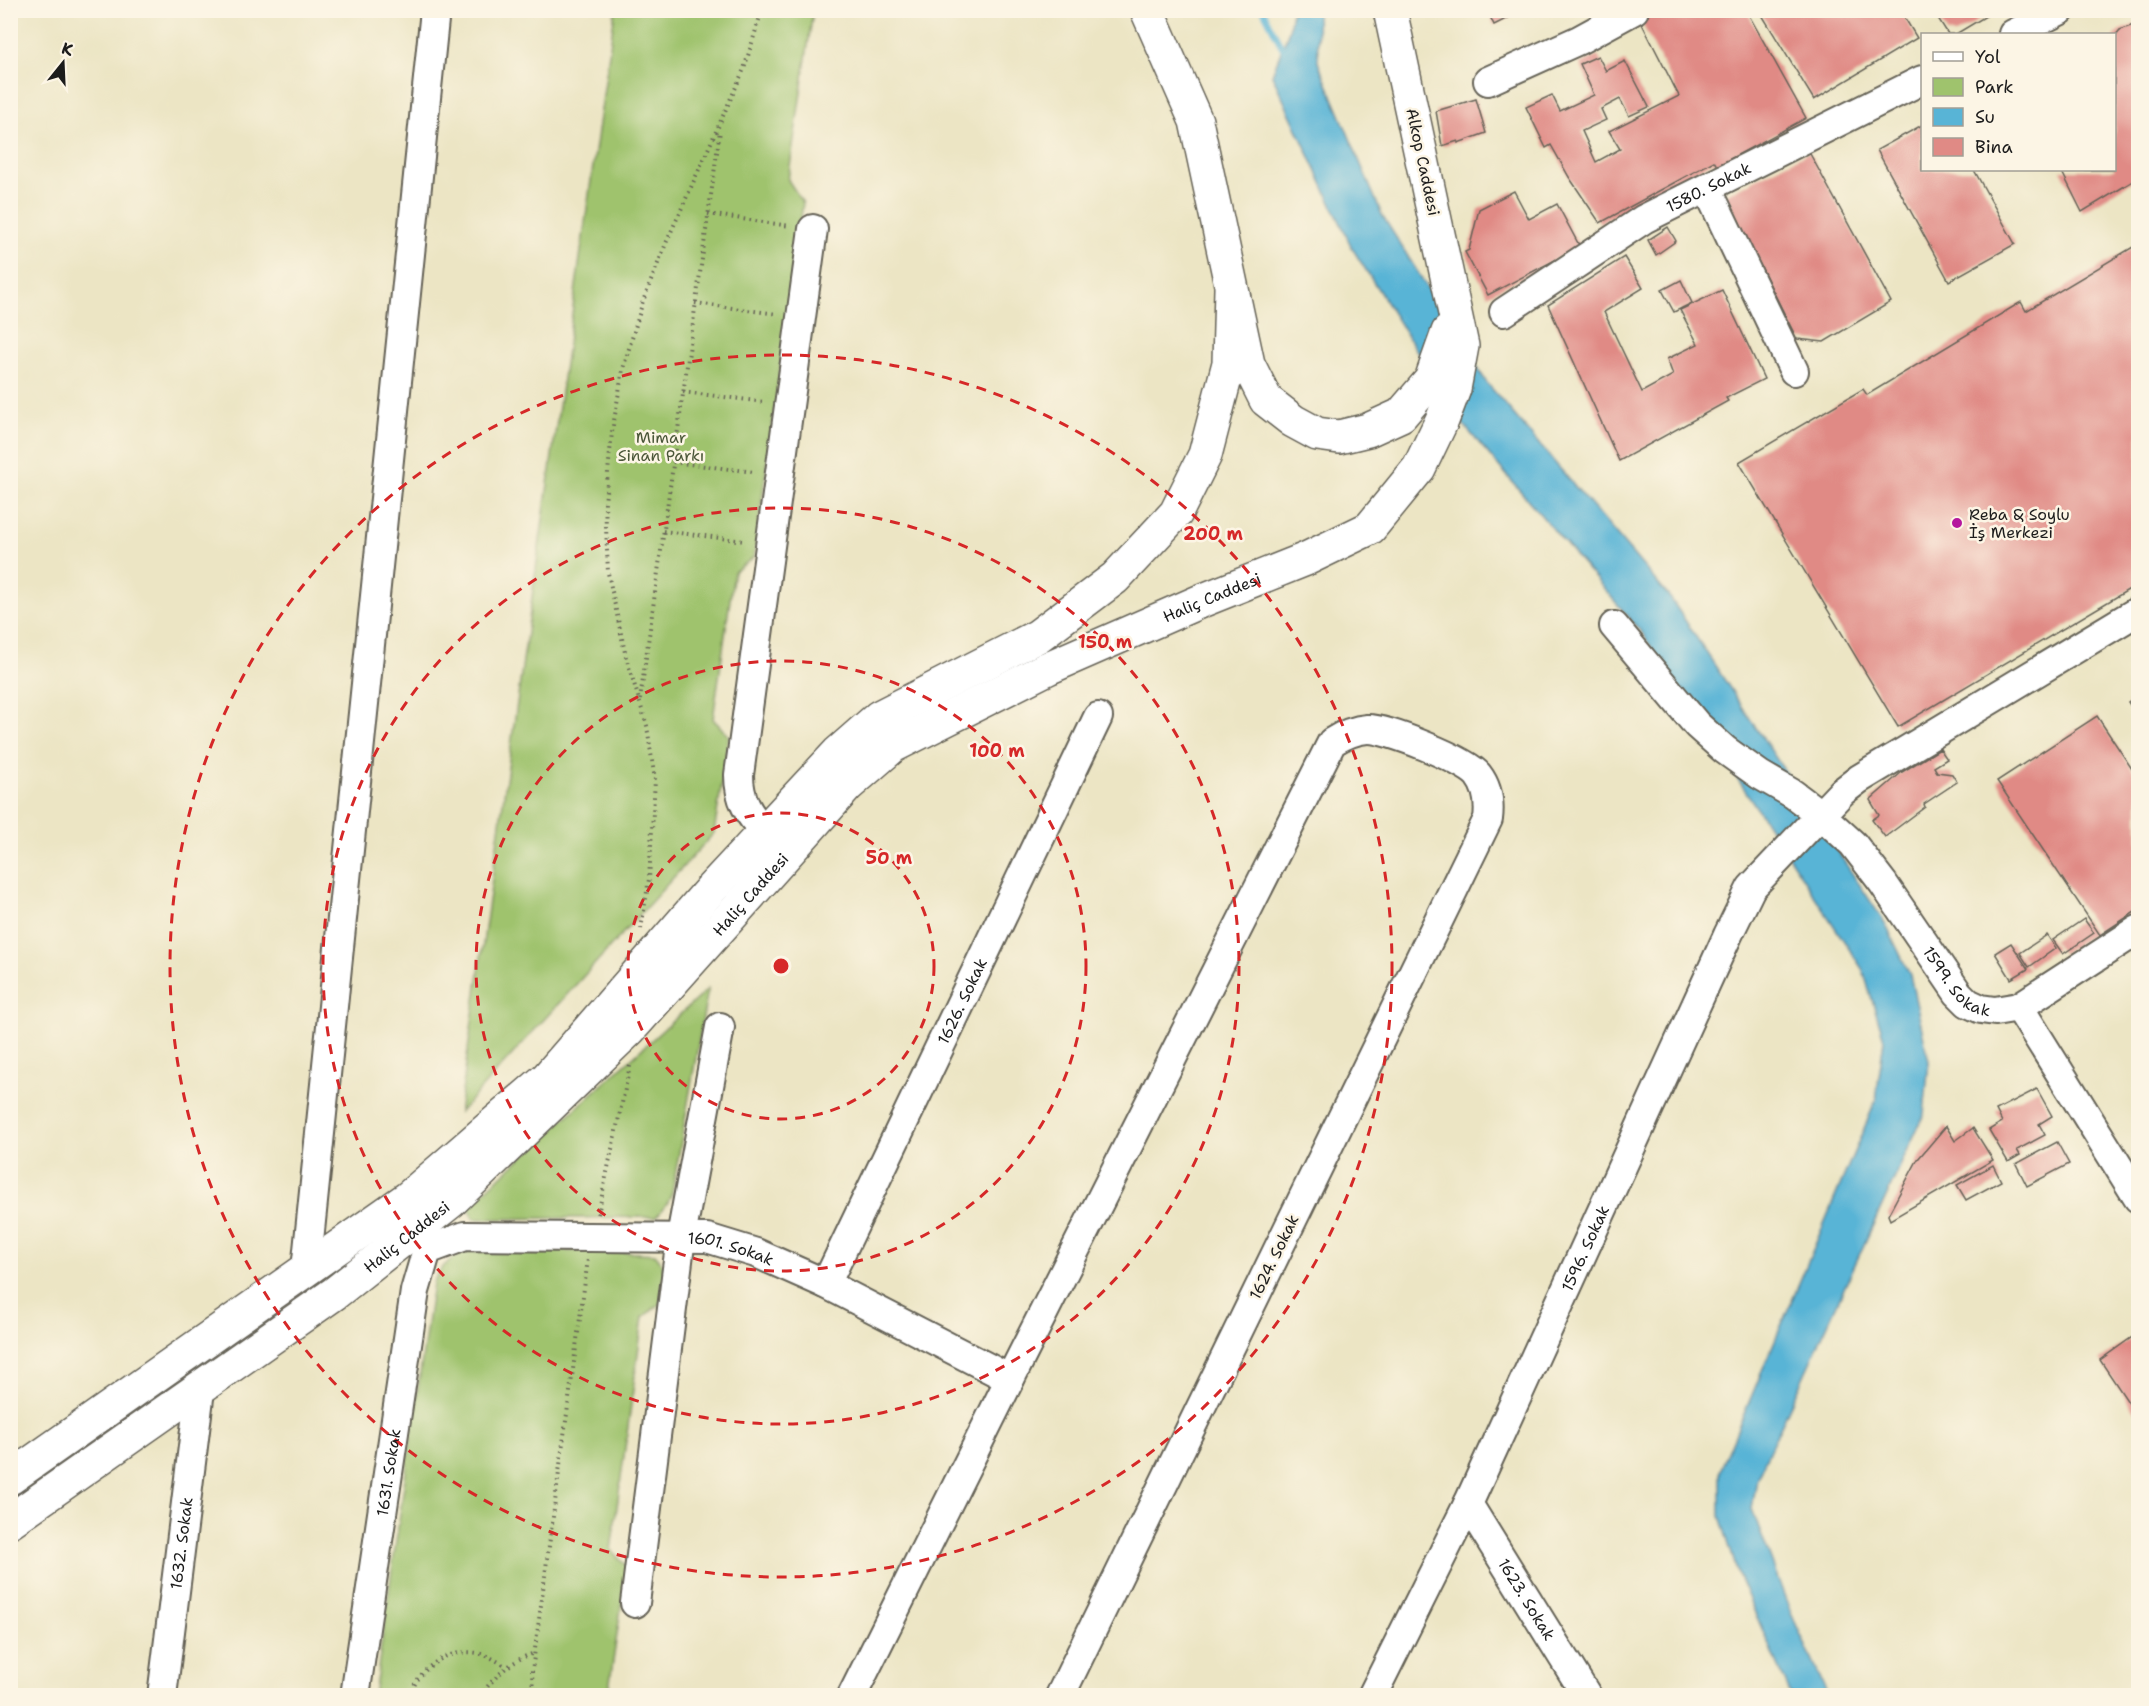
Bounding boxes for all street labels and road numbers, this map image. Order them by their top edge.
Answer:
street label: Alkop Caddesi [1401,106,1445,218]
street label: 1580. Sokak [1662,157,1754,217]
street label: Haliç Caddesi [1159,568,1264,627]
street label: Haliç Caddesi [708,848,793,940]
street label: 1599. Sokak [1919,942,1992,1021]
street label: 1626. Sokak [932,954,991,1047]
street label: Haliç Caddesi [359,1196,454,1277]
street label: 1596. Sokak [1556,1202,1614,1295]
street label: 1624. Sokak [1244,1211,1304,1303]
street label: 1601. Sokak [688,1227,777,1270]
street label: 1631. Sokak [371,1427,405,1518]
street label: 1632. Sokak [165,1496,197,1590]
street label: 1623. Sokak [1494,1554,1560,1644]

